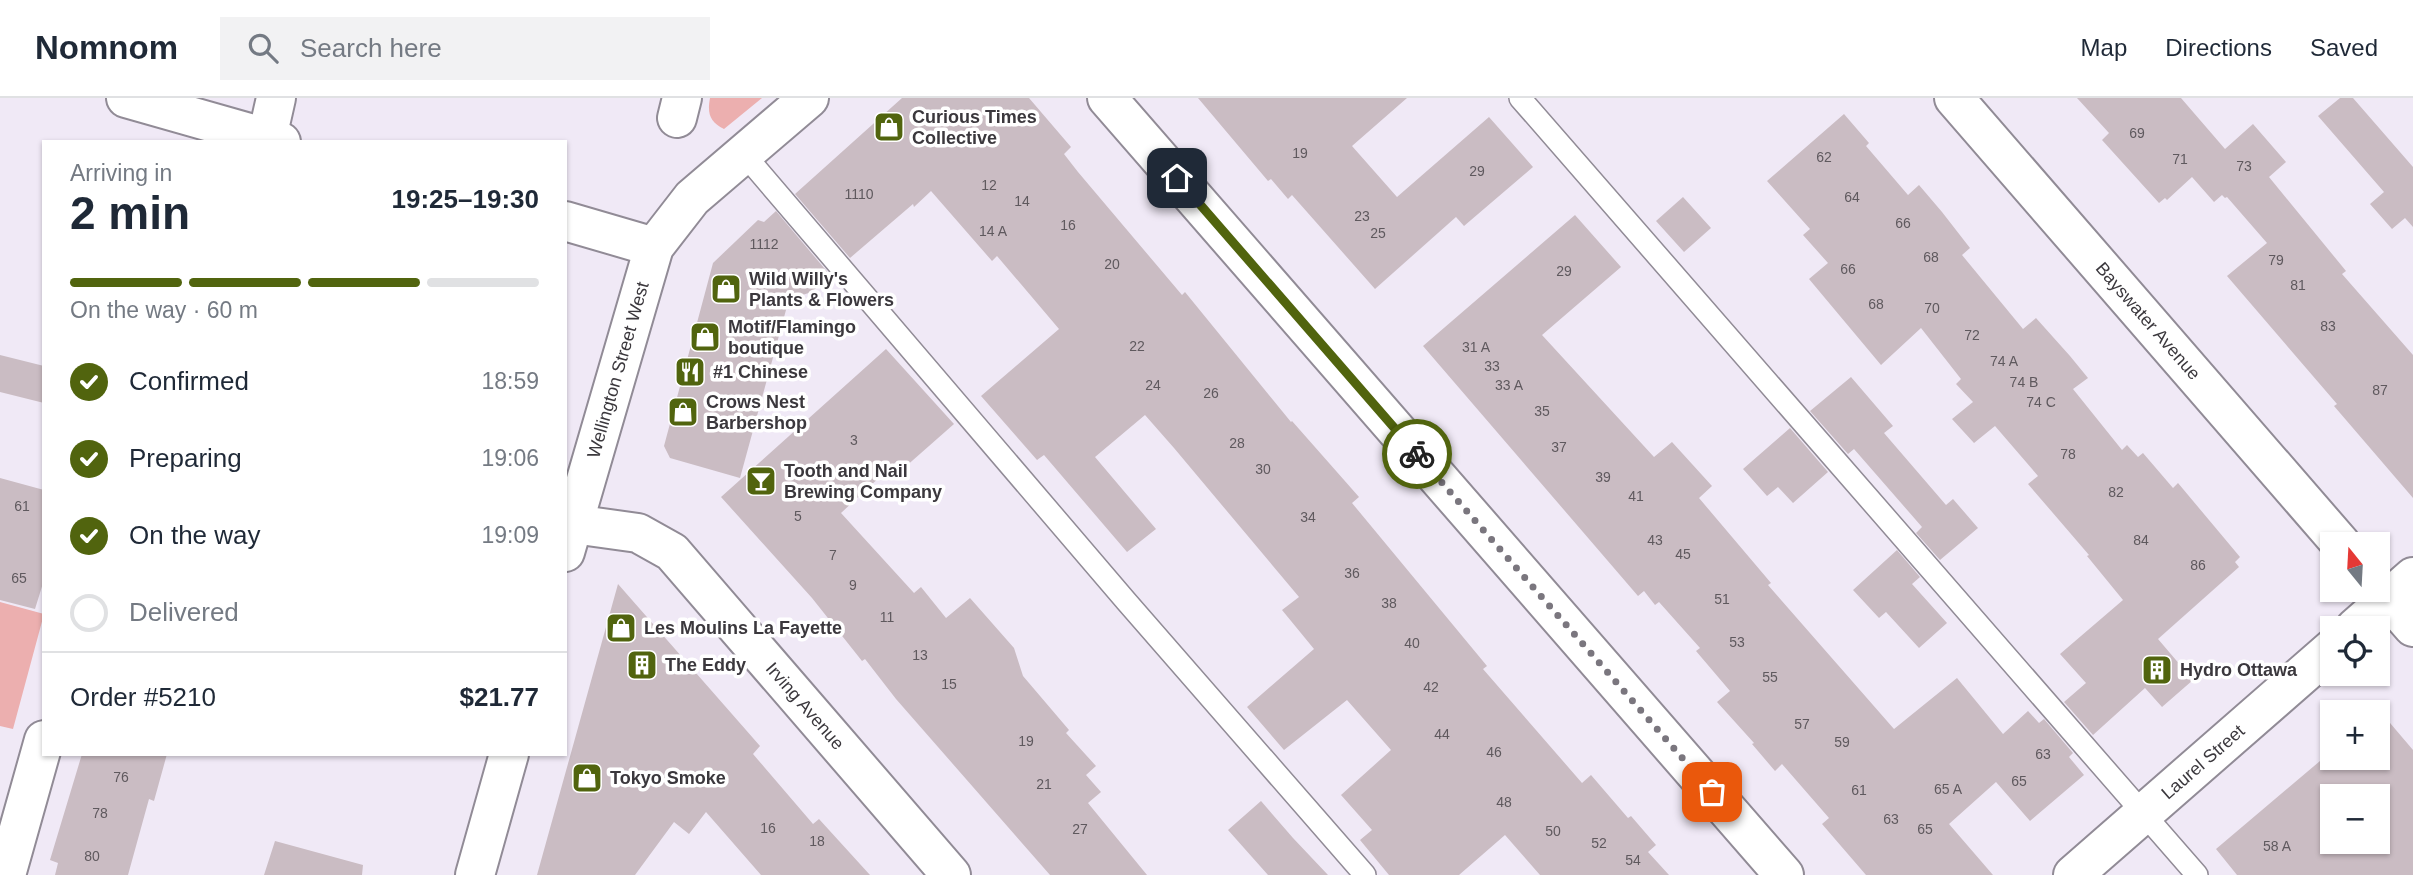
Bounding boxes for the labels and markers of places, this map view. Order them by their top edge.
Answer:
place label: Curious Times Collective [912,107,1037,148]
shop icon: Curious Times Collective [872,110,906,144]
pin [1147,148,1207,208]
place label: Wild Willy's Plants & Flowers [749,269,894,310]
shop icon: Wild Willy's Plants & Flowers [709,272,743,306]
place label: Motif/Flamingo boutique [728,317,856,358]
shop icon: Motif/Flamingo boutique [688,320,722,354]
restaurant icon: #1 Chinese [673,355,707,389]
place label: #1 Chinese [713,362,808,382]
place label: Crows Nest Barbershop [706,392,807,433]
shop icon: Crows Nest Barbershop [666,395,700,429]
place label: Tooth and Nail Brewing Company [784,461,942,502]
bar icon: Tooth and Nail Brewing Company [744,464,778,498]
shop icon: Les Moulins La Fayette [604,611,638,645]
place label: Les Moulins La Fayette [644,618,842,638]
building icon: The Eddy [625,648,659,682]
building icon: Hydro Ottawa [2140,653,2174,687]
place label: The Eddy [665,655,746,675]
place label: Hydro Ottawa [2180,660,2298,680]
shop icon: Tokyo Smoke [570,761,604,795]
pin [1682,762,1742,822]
place label: Tokyo Smoke [610,768,726,788]

